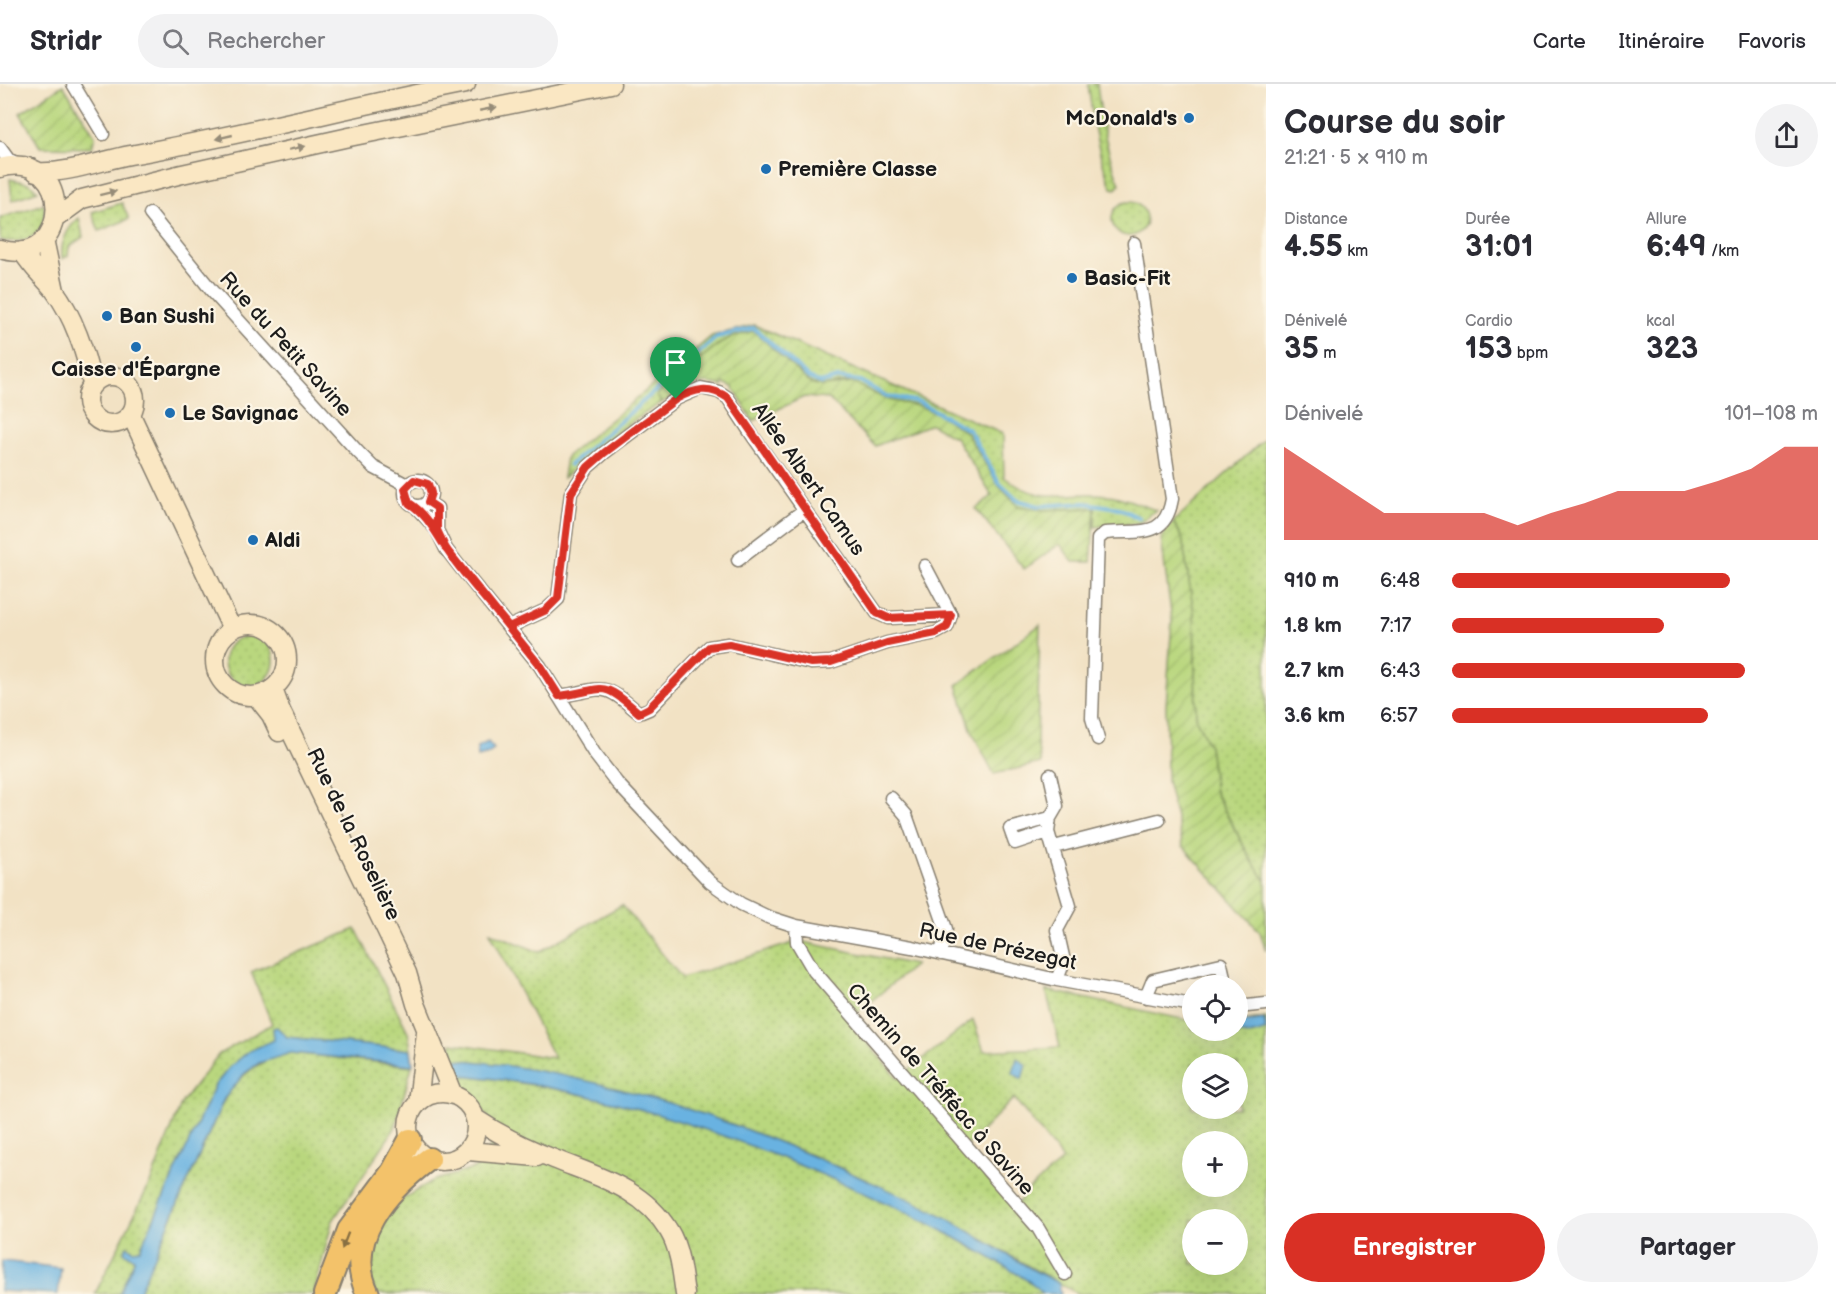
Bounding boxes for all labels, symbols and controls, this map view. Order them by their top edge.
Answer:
search box [138,14,558,68]
text: Stridr [30,25,102,58]
icon: search [159,25,192,58]
text: Rechercher [207,28,325,55]
text: Carte [1533,29,1586,54]
text: Itinéraire [1619,29,1705,54]
text: Favoris [1738,29,1806,54]
text: Course du soir [1284,103,1505,143]
one-way arrow [479,104,498,113]
button: share [1755,104,1818,167]
place label: McDonald's [1065,106,1177,131]
marker: McDonald's [1182,111,1196,125]
one-way arrow [215,132,233,142]
one-way arrow [288,143,307,152]
text: 21:21 · 5 × 910 m [1284,146,1428,170]
place label: Première Classe [778,157,937,182]
marker: Première Classe [759,162,773,176]
one-way arrow [98,187,117,197]
text: Distance [1284,210,1348,229]
text: Durée [1465,210,1510,229]
text: Allure [1646,210,1687,229]
text: 4.55 [1284,229,1343,265]
text: 31:01 [1465,229,1534,265]
text: 6:49 [1646,229,1707,265]
text: km [1343,242,1368,261]
text: /km [1707,242,1739,261]
place label: Basic-Fit [1084,266,1171,291]
street label: Rue du Petit Savine [214,267,357,422]
marker: Basic-Fit [1065,271,1079,285]
place label: Ban Sushi [119,304,215,329]
marker: Ban Sushi [100,309,114,323]
text: Dénivelé [1284,312,1347,331]
text: Cardio [1465,312,1513,331]
text: kcal [1646,312,1675,331]
text: 35 [1284,331,1319,367]
text: 153 [1465,331,1512,367]
text: 323 [1646,331,1698,367]
pin [650,337,701,399]
marker: Caisse d'Épargne [129,340,143,354]
text: m [1319,344,1336,363]
text: bpm [1512,344,1548,363]
icon: arrive [659,346,692,379]
place label: Caisse d'Épargne [51,356,221,382]
street label: Allée Albert Camus [747,398,871,560]
place label: Le Savignac [182,401,299,426]
text: Dénivelé [1284,402,1363,426]
text: 101–108 m [1724,402,1818,426]
marker: Le Savignac [163,406,177,420]
place label: Aldi [264,528,301,553]
marker: Aldi [246,533,260,547]
text: 910 m [1284,569,1339,593]
text: 6:48 [1380,569,1420,593]
text: 1.8 km [1284,614,1342,638]
text: 7:17 [1380,614,1411,638]
text: 2.7 km [1284,659,1344,683]
text: 6:43 [1380,659,1421,683]
text: 3.6 km [1284,704,1345,728]
text: 6:57 [1380,704,1418,728]
street label: Rue de la Roselière [301,744,406,924]
street label: Rue de Prézegat [917,918,1080,976]
map controls [1182,975,1248,1275]
button: locate [1182,975,1248,1041]
street label: Chemin de Tréfféac à Savine [842,978,1040,1200]
button: layers [1182,1053,1248,1119]
button: + [1182,1131,1248,1197]
button: − [1182,1209,1248,1275]
button: Enregistrer [1284,1213,1545,1282]
button: Partager [1557,1213,1818,1282]
one-way arrow [339,1232,349,1250]

